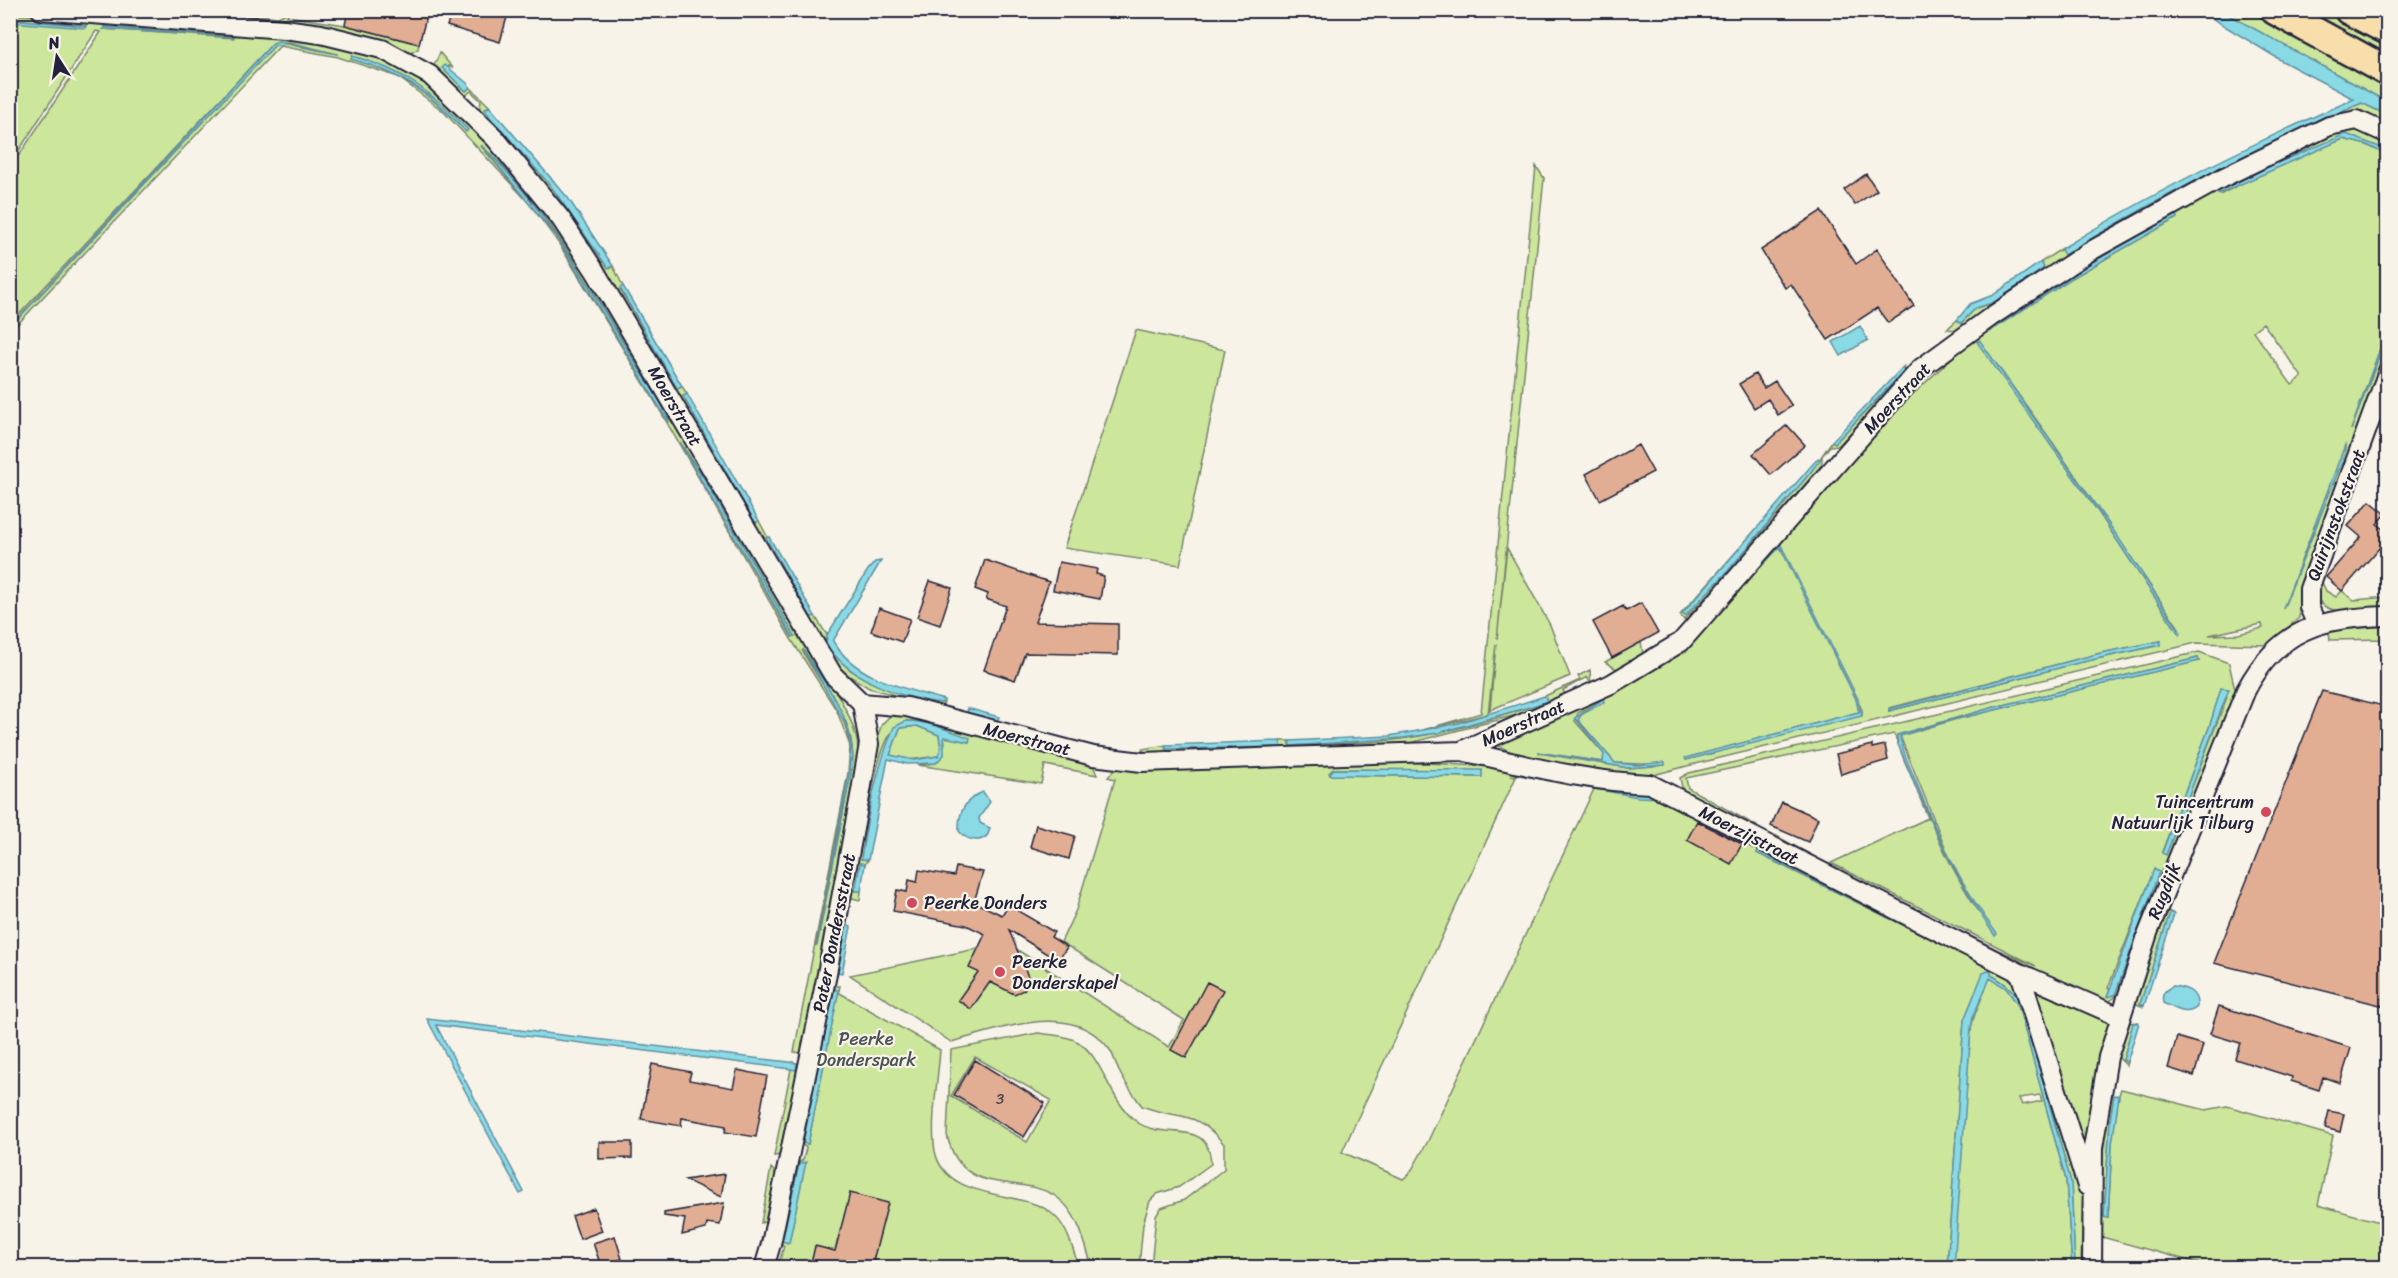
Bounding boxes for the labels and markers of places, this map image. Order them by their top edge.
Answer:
place label: Tuincentrum Natuurlijk Tilburg [2112,786,2254,839]
marker: Tuincentrum Natuurlijk Tilburg [2259,805,2273,819]
place label: Peerke Donders [924,887,1048,919]
marker: Peerke Donders [905,896,919,910]
place label: Peerke Donderskapel [1012,946,1119,999]
marker: Peerke Donderskapel [993,965,1007,979]

